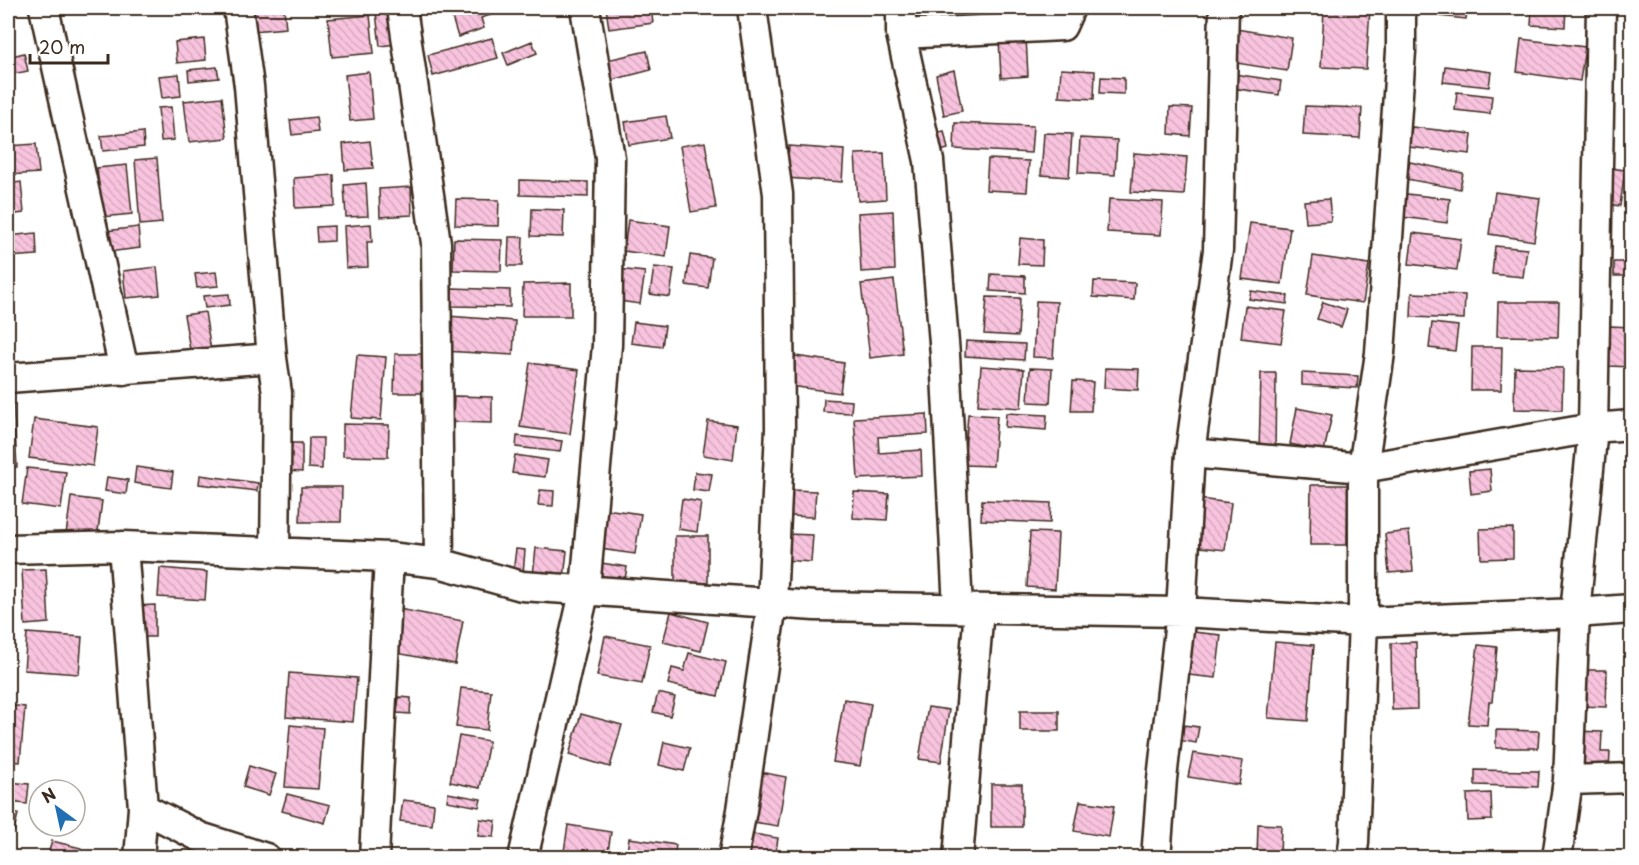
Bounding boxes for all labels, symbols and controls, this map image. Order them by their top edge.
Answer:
scale bar [30,27,108,65]
text: 20 m [39,33,85,60]
north arrow [27,778,87,838]
text: N [36,781,60,808]

